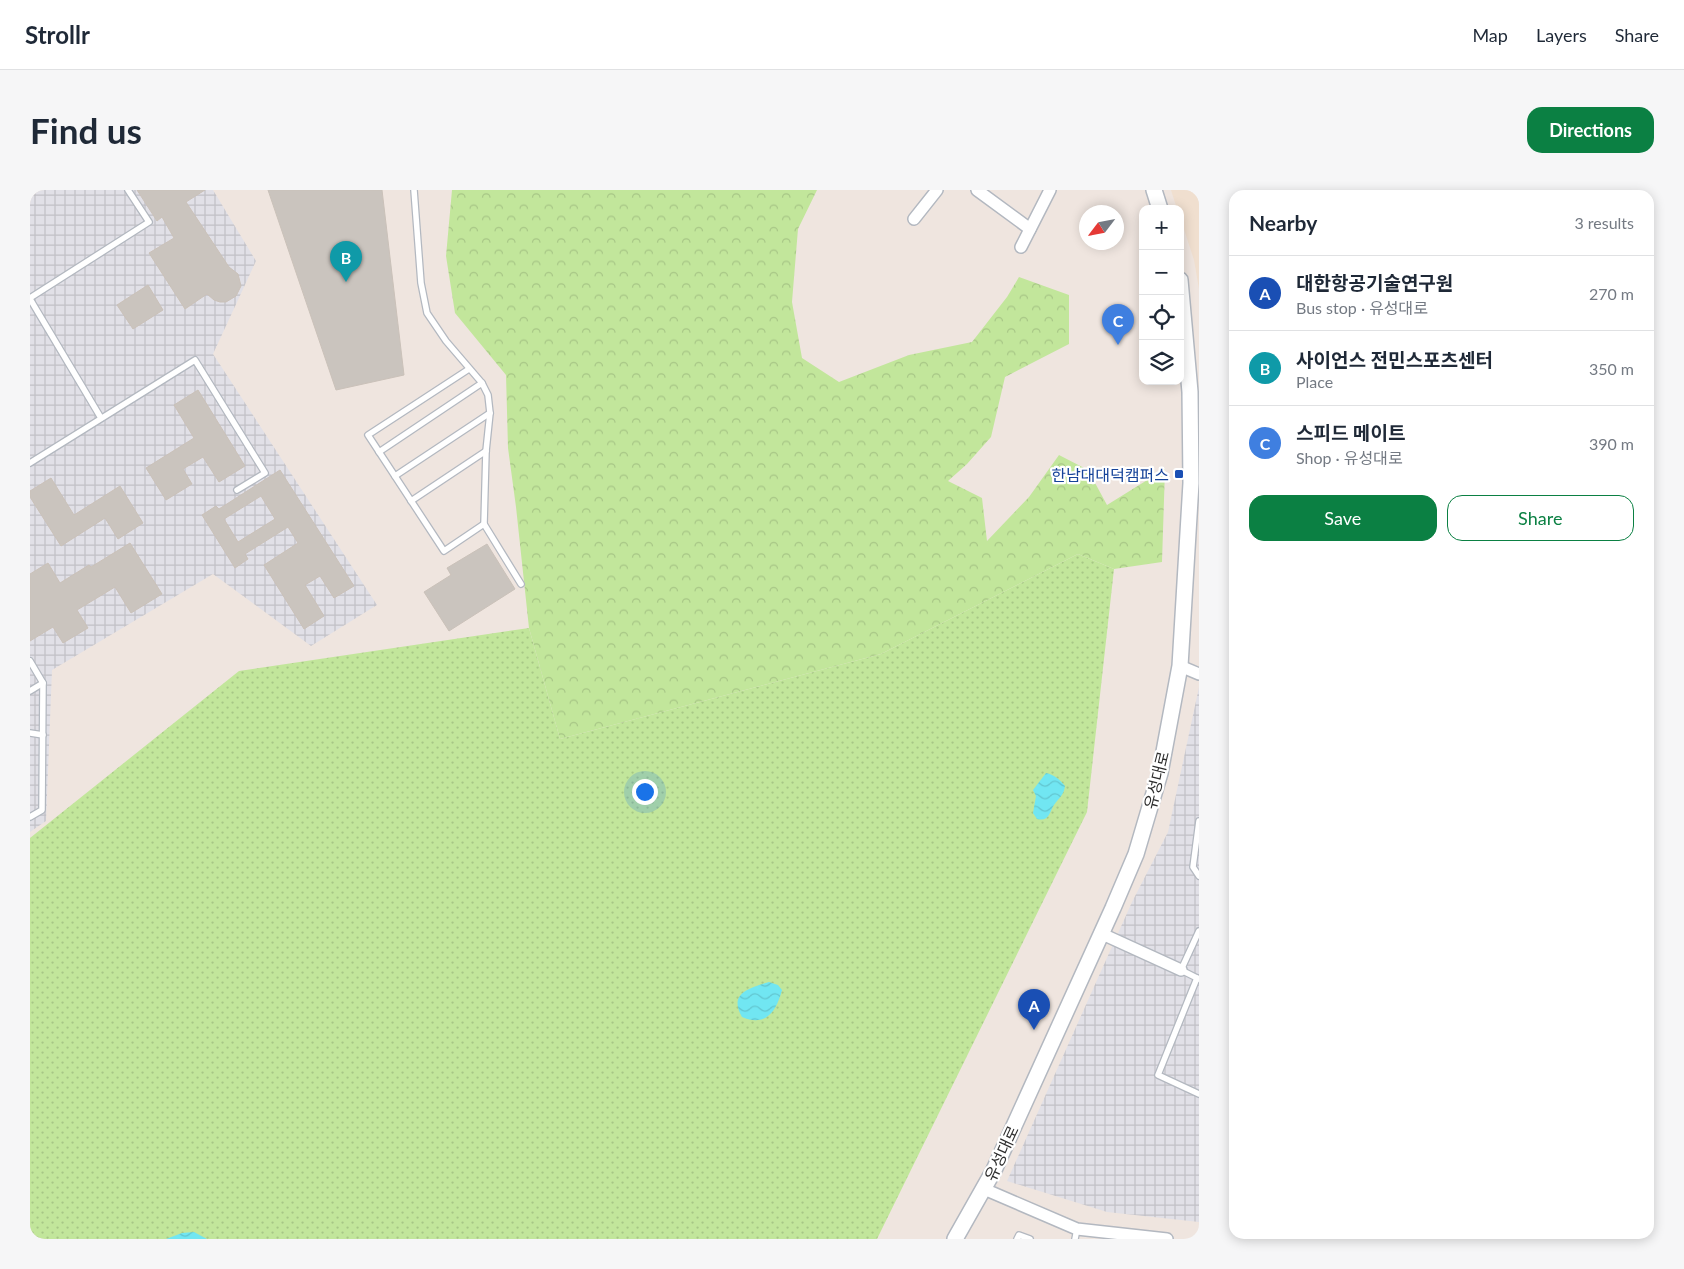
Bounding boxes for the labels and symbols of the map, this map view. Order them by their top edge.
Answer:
north arrow [1079,205,1124,250]
pin: B [330,241,362,282]
pin: C [1102,304,1134,345]
place label: 한남대대덕캠퍼스 [1051,465,1169,484]
marker: 한남대대덕캠퍼스 [1173,468,1185,480]
street label: 유성대로 [1140,749,1172,811]
your location [632,779,658,805]
pin: A [1018,989,1050,1030]
street label: 유성대로 [980,1122,1022,1184]

